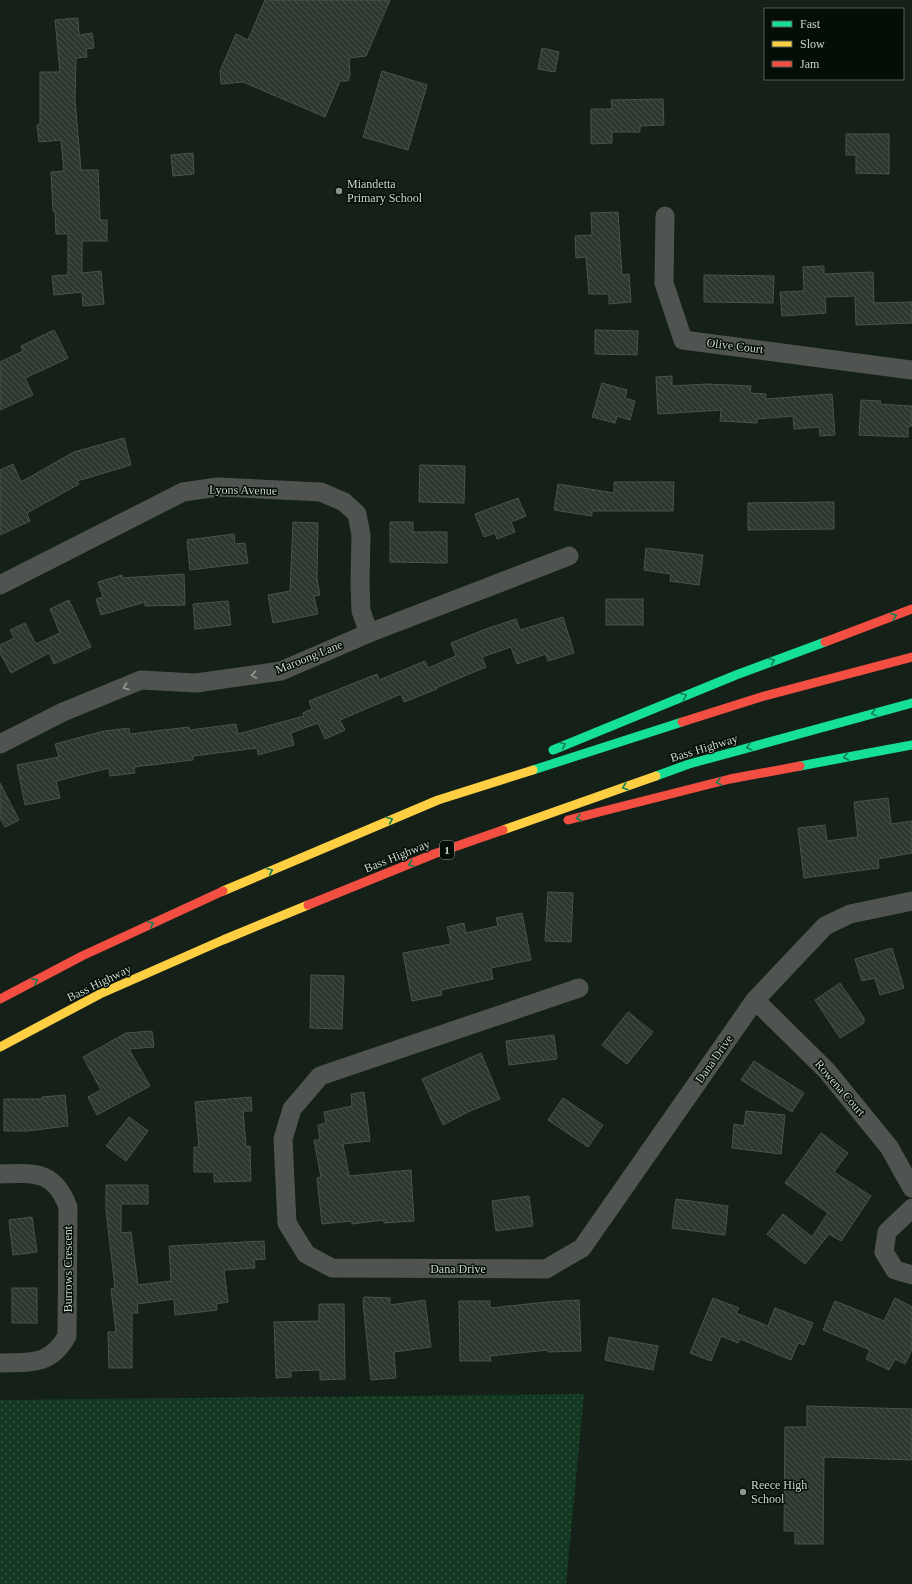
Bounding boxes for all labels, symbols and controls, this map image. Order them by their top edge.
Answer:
legend [764,8,904,80]
text: Fast [800,17,821,31]
text: Slow [800,37,825,51]
text: Jam [800,57,820,71]
place label: Miandetta Primary School [347,177,423,205]
marker: Miandetta Primary School [334,186,344,196]
street label: Olive Court [706,336,765,357]
street label: Lyons Avenue [209,482,277,498]
one-way arrow [890,612,897,620]
street label: Maroong Lane [273,637,345,677]
one-way arrow [769,657,776,665]
one-way arrow [251,670,257,679]
one-way arrow [122,682,129,690]
one-way arrow [680,692,687,700]
one-way arrow [871,708,878,717]
street label: Bass Highway [669,731,739,765]
one-way arrow [560,742,567,750]
one-way arrow [746,743,752,751]
one-way arrow [843,753,849,761]
one-way arrow [715,778,722,786]
one-way arrow [622,782,629,790]
one-way arrow [576,813,582,821]
one-way arrow [386,817,393,825]
street label: Bass Highway [362,836,432,876]
road number: 1 [440,841,454,859]
one-way arrow [407,859,414,867]
one-way arrow [266,868,274,876]
one-way arrow [147,921,155,929]
street label: Bass Highway [65,961,133,1005]
one-way arrow [30,978,38,986]
street label: Dana Drive [692,1032,736,1086]
street label: Rowena Court [812,1057,869,1119]
street label: Burrows Crescent [61,1225,75,1312]
street label: Dana Drive [430,1262,486,1276]
place label: Reece High School [751,1478,807,1506]
marker: Reece High School [738,1487,748,1497]

